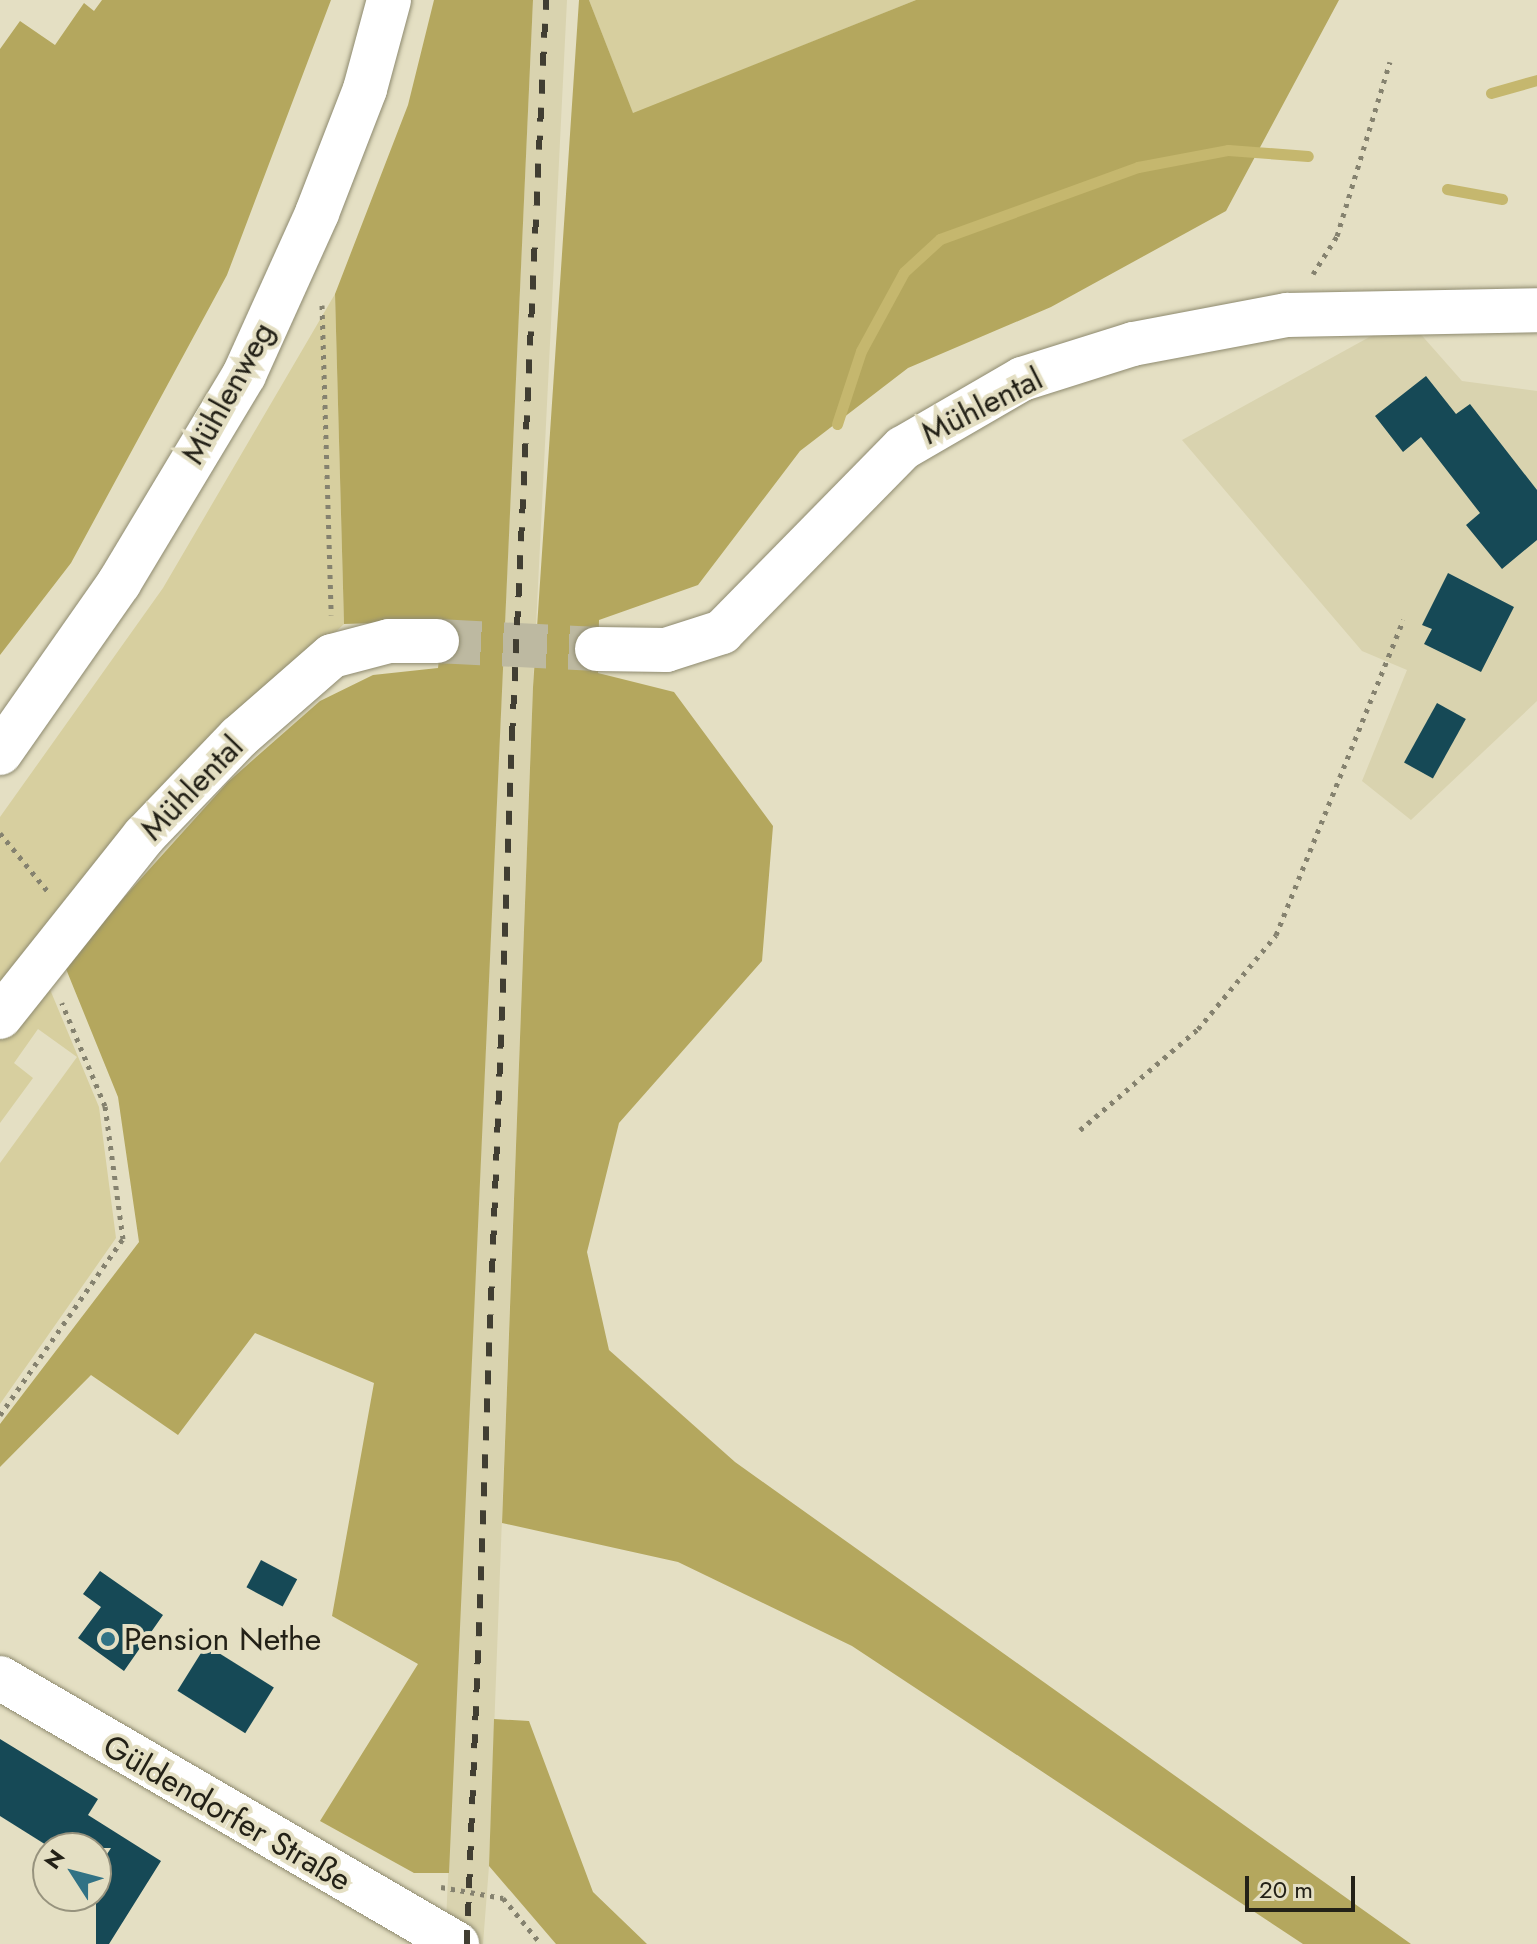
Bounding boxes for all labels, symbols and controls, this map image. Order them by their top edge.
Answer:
street label: Mühlenweg [173,315,283,471]
street label: Mühlental [915,359,1049,453]
street label: Mühlental [133,728,251,848]
place label: Pension Nethe [124,1620,321,1658]
marker: Pension Nethe [99,1630,117,1648]
street label: Güldendorfer Straße [96,1726,358,1900]
north arrow [32,1832,112,1912]
text: N [36,1843,72,1876]
scale bar [1249,1860,1359,1910]
text: 20 m [1259,1872,1313,1907]

